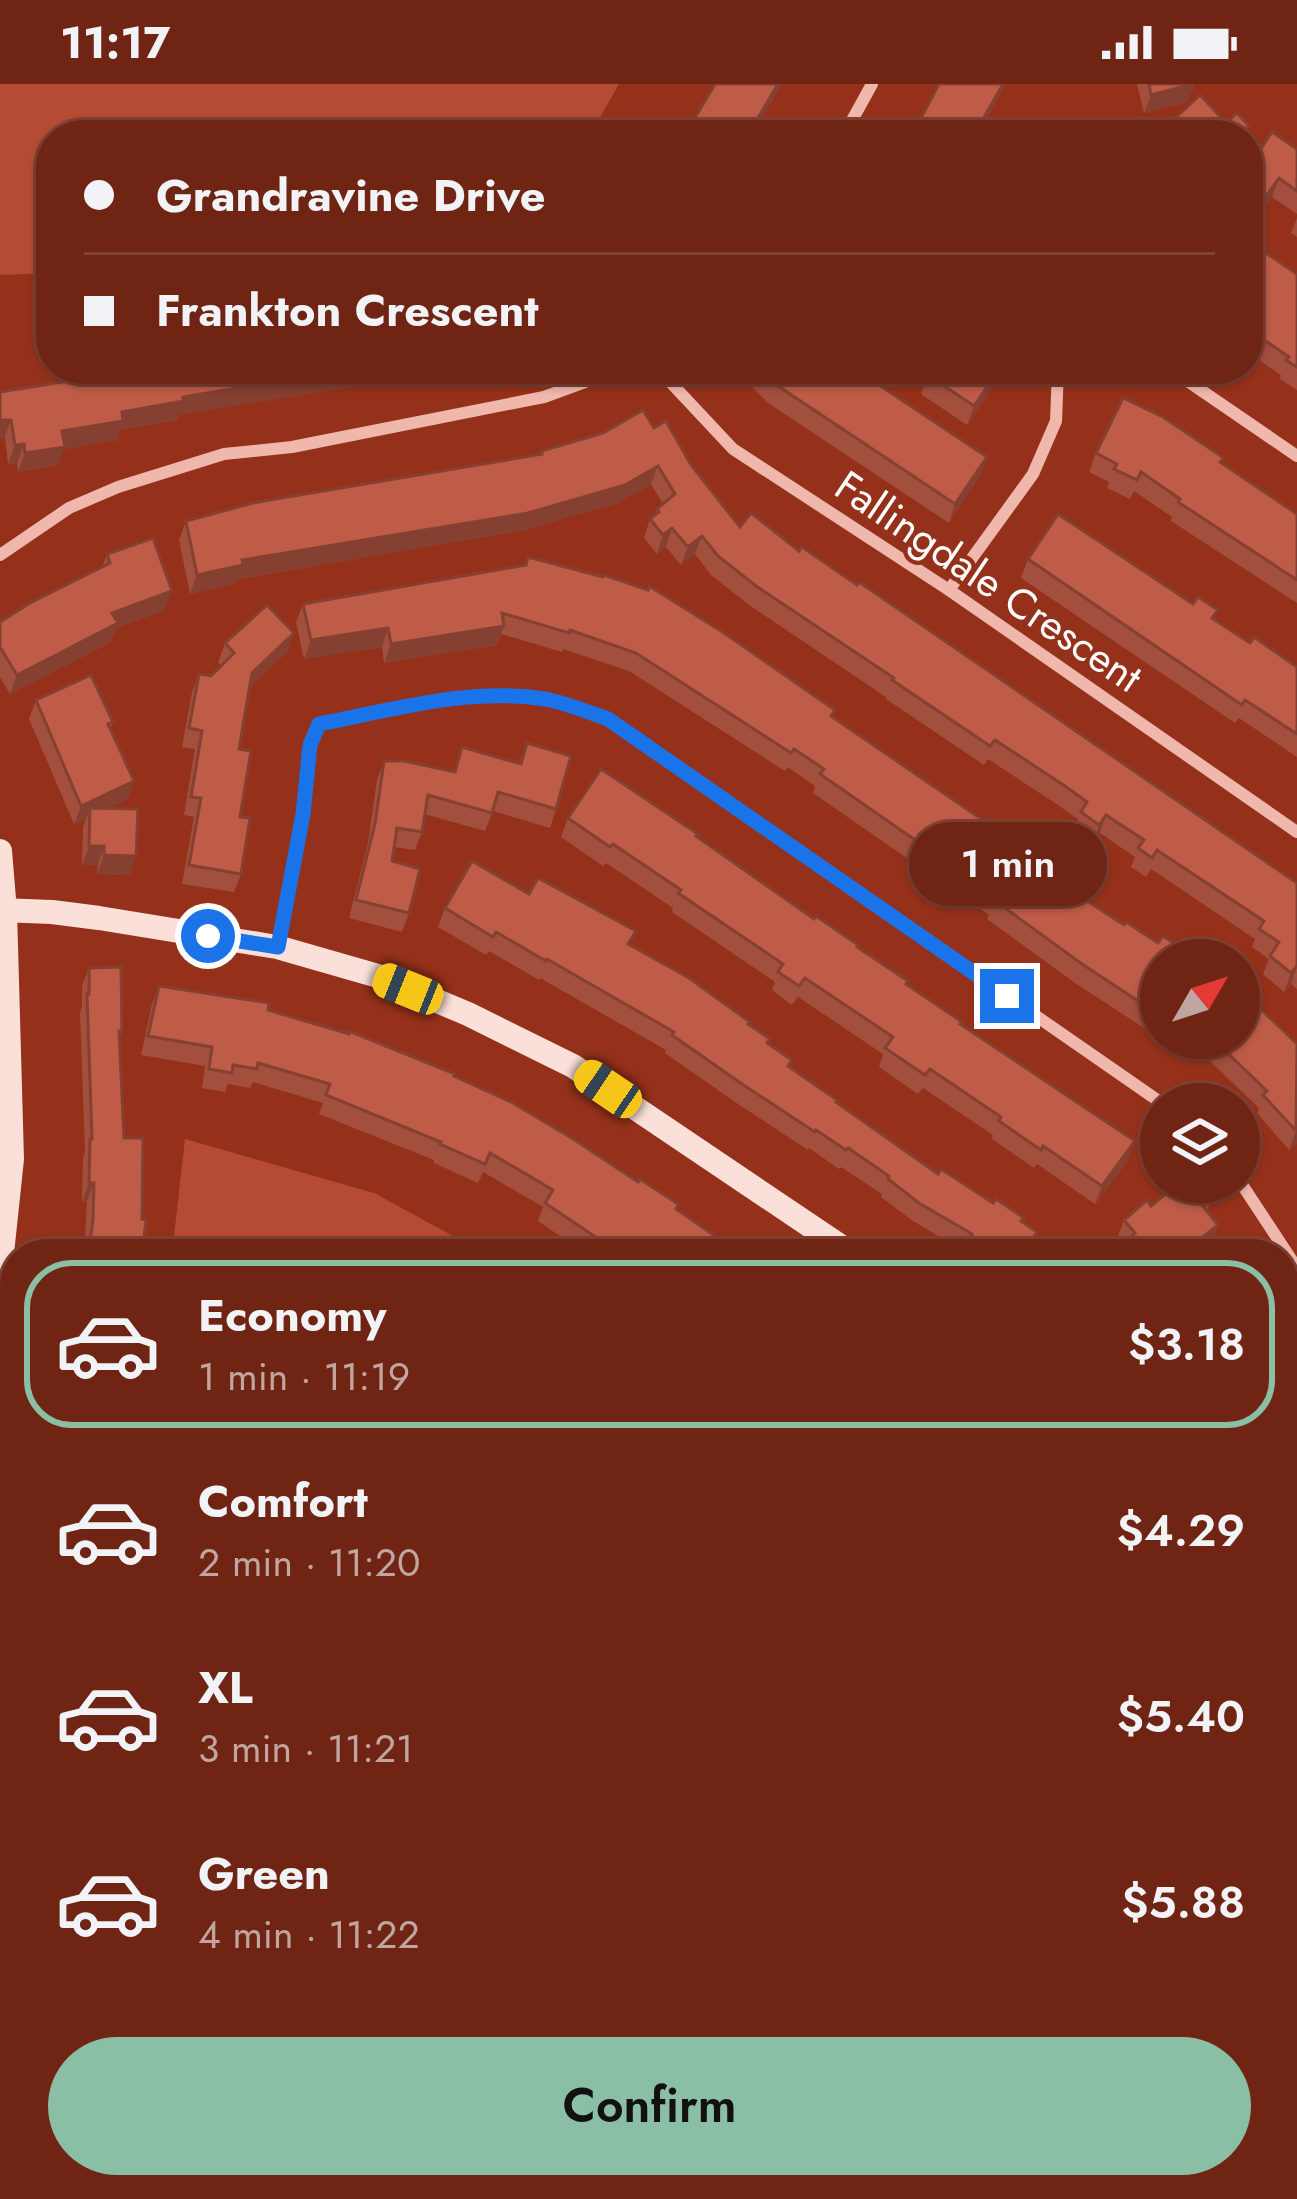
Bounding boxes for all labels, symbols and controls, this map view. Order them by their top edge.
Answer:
text: 11:17 [60,10,170,75]
text: Grandravine Drive [156,163,546,228]
text: Frankton Crescent [156,278,539,343]
street label: Fallingdale Crescent [823,456,1155,707]
callout: 1 min [908,822,1106,906]
text: 1 min [961,835,1055,892]
route start [181,909,235,963]
north arrow [1140,939,1260,1059]
map controls [1140,939,1260,1203]
car [368,959,448,1019]
route end [980,969,1034,1023]
car [568,1054,648,1124]
button: layers [1140,1083,1260,1203]
text: Economy [198,1283,386,1348]
icon: car [54,1290,162,1398]
text: $3.18 [1128,1312,1245,1377]
text: 1 min · 11:19 [198,1348,410,1405]
text: Comfort [198,1469,368,1534]
icon: car [54,1476,162,1584]
text: $4.29 [1117,1498,1245,1563]
text: 2 min · 11:20 [198,1534,420,1591]
text: XL [198,1655,253,1720]
icon: car [54,1662,162,1770]
text: $5.40 [1117,1684,1245,1749]
text: 3 min · 11:21 [198,1720,414,1777]
text: Green [198,1841,330,1906]
icon: car [54,1848,162,1956]
text: $5.88 [1121,1870,1245,1935]
text: 4 min · 11:22 [198,1906,420,1963]
button: Confirm [48,2037,1251,2175]

